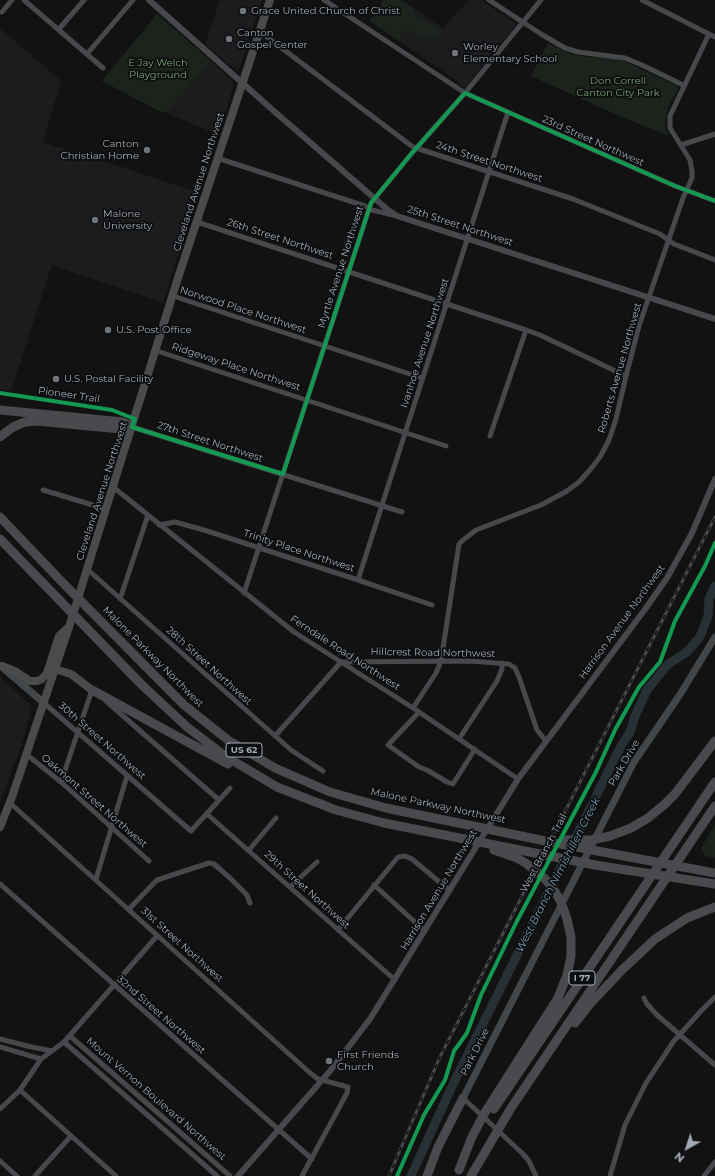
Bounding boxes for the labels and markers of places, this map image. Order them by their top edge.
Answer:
place label: Grace United Church of Christ [251,5,400,17]
marker: Grace United Church of Christ [238,6,248,16]
place label: Canton Gospel Center [237,27,308,50]
marker: Canton Gospel Center [224,34,234,44]
place label: Worley Elementary School [463,41,557,64]
marker: Worley Elementary School [450,48,460,58]
place label: Canton Christian Home [61,138,139,162]
marker: Canton Christian Home [142,145,152,155]
place label: Malone University [103,208,152,232]
marker: Malone University [90,215,100,225]
place label: U.S. Post Office [116,324,191,336]
marker: U.S. Post Office [103,325,113,335]
place label: U.S. Postal Facility [64,373,153,385]
marker: U.S. Postal Facility [51,374,61,384]
place label: First Friends Church [337,1049,399,1072]
marker: First Friends Church [324,1056,334,1066]

